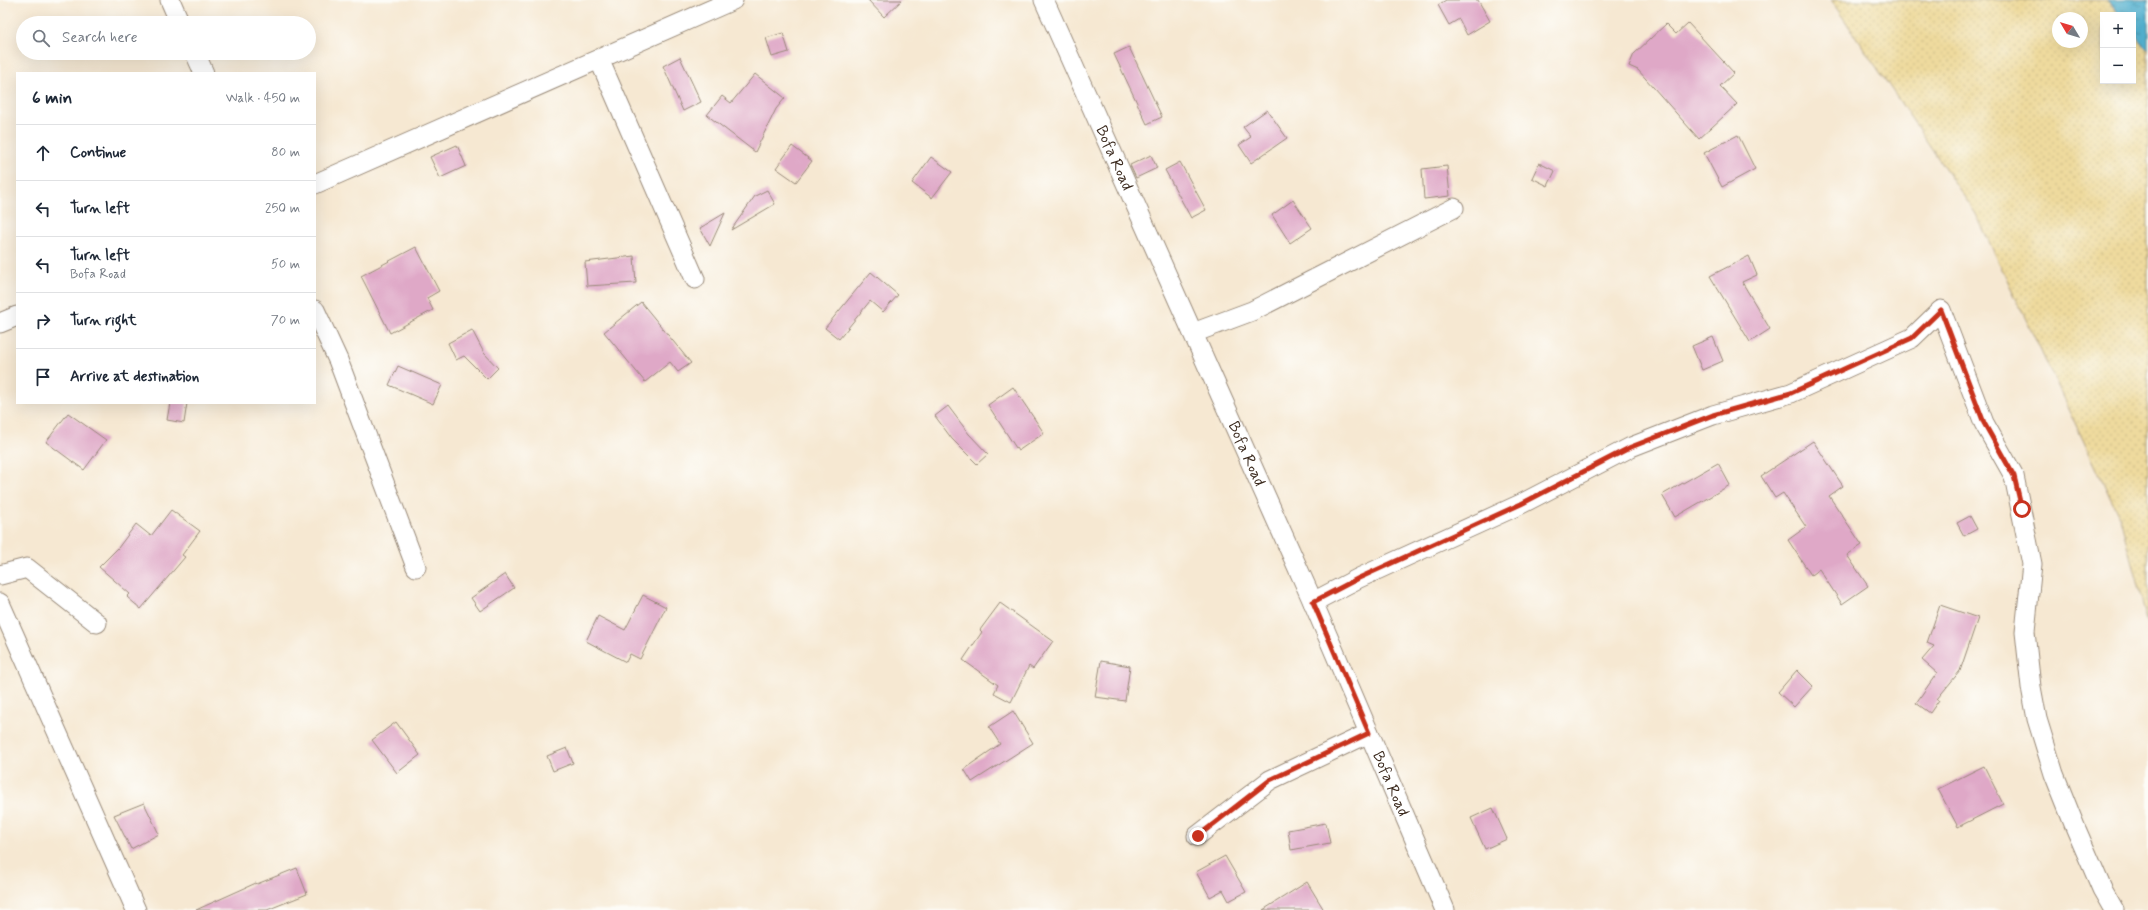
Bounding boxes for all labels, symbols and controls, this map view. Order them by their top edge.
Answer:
north arrow [2052,12,2088,48]
map controls [2100,12,2136,84]
button: + [2100,12,2136,48]
search box [16,16,316,60]
icon: search [30,27,52,49]
text: Search here [62,28,138,48]
button: − [2100,48,2136,84]
text: 6 min [32,87,72,109]
text: Walk · 450 m [226,90,300,107]
street label: Bofa Road [1091,122,1138,194]
icon: ahead [32,142,54,164]
text: Continue [70,143,126,163]
text: 80 m [271,144,300,161]
icon: left [32,198,54,220]
text: Turn left [70,199,130,219]
text: 250 m [265,200,300,217]
text: Turn left [70,246,130,266]
icon: left [32,254,54,276]
text: 50 m [271,256,300,273]
text: Bofa Road [70,266,126,283]
icon: right [32,310,54,332]
text: Turn right [70,311,137,331]
text: 70 m [271,312,300,329]
icon: arrive [32,366,54,388]
text: Arrive at destination [70,367,199,387]
street label: Bofa Road [1223,418,1270,490]
route start [2013,500,2031,518]
street label: Bofa Road [1368,748,1414,819]
route end [1189,827,1207,845]

